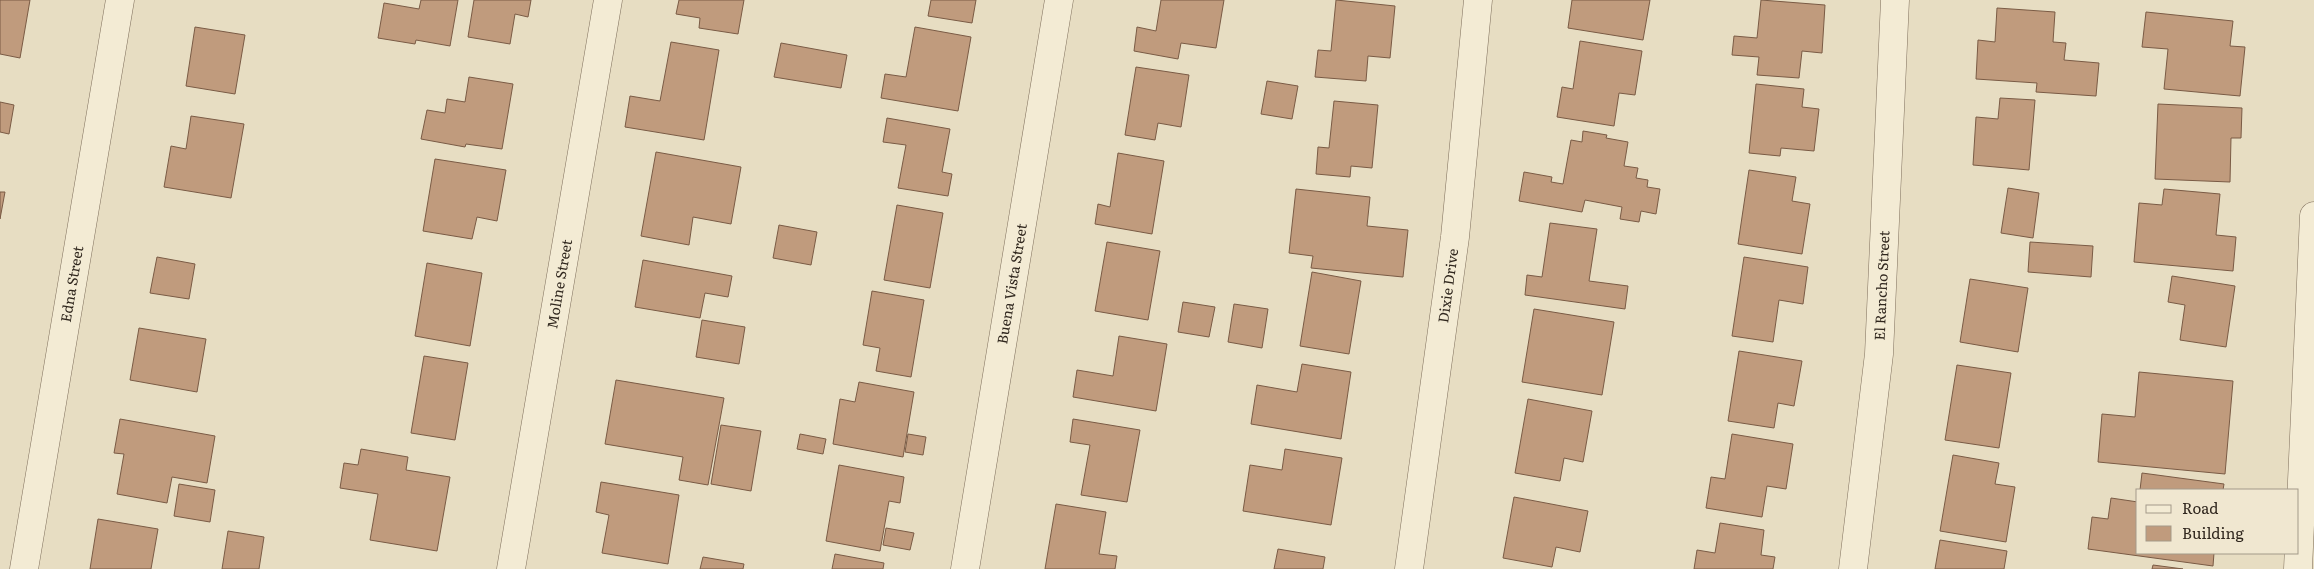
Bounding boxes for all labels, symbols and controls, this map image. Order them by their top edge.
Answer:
street label: Buena Vista Street [991,222,1031,345]
street label: El Rancho Street [1869,230,1894,341]
street label: Moline Street [541,237,576,330]
street label: Edna Street [55,244,87,324]
street label: Dixie Drive [1432,247,1462,324]
legend [2136,489,2299,554]
text: Road [2182,496,2218,519]
text: Building [2182,521,2244,544]

